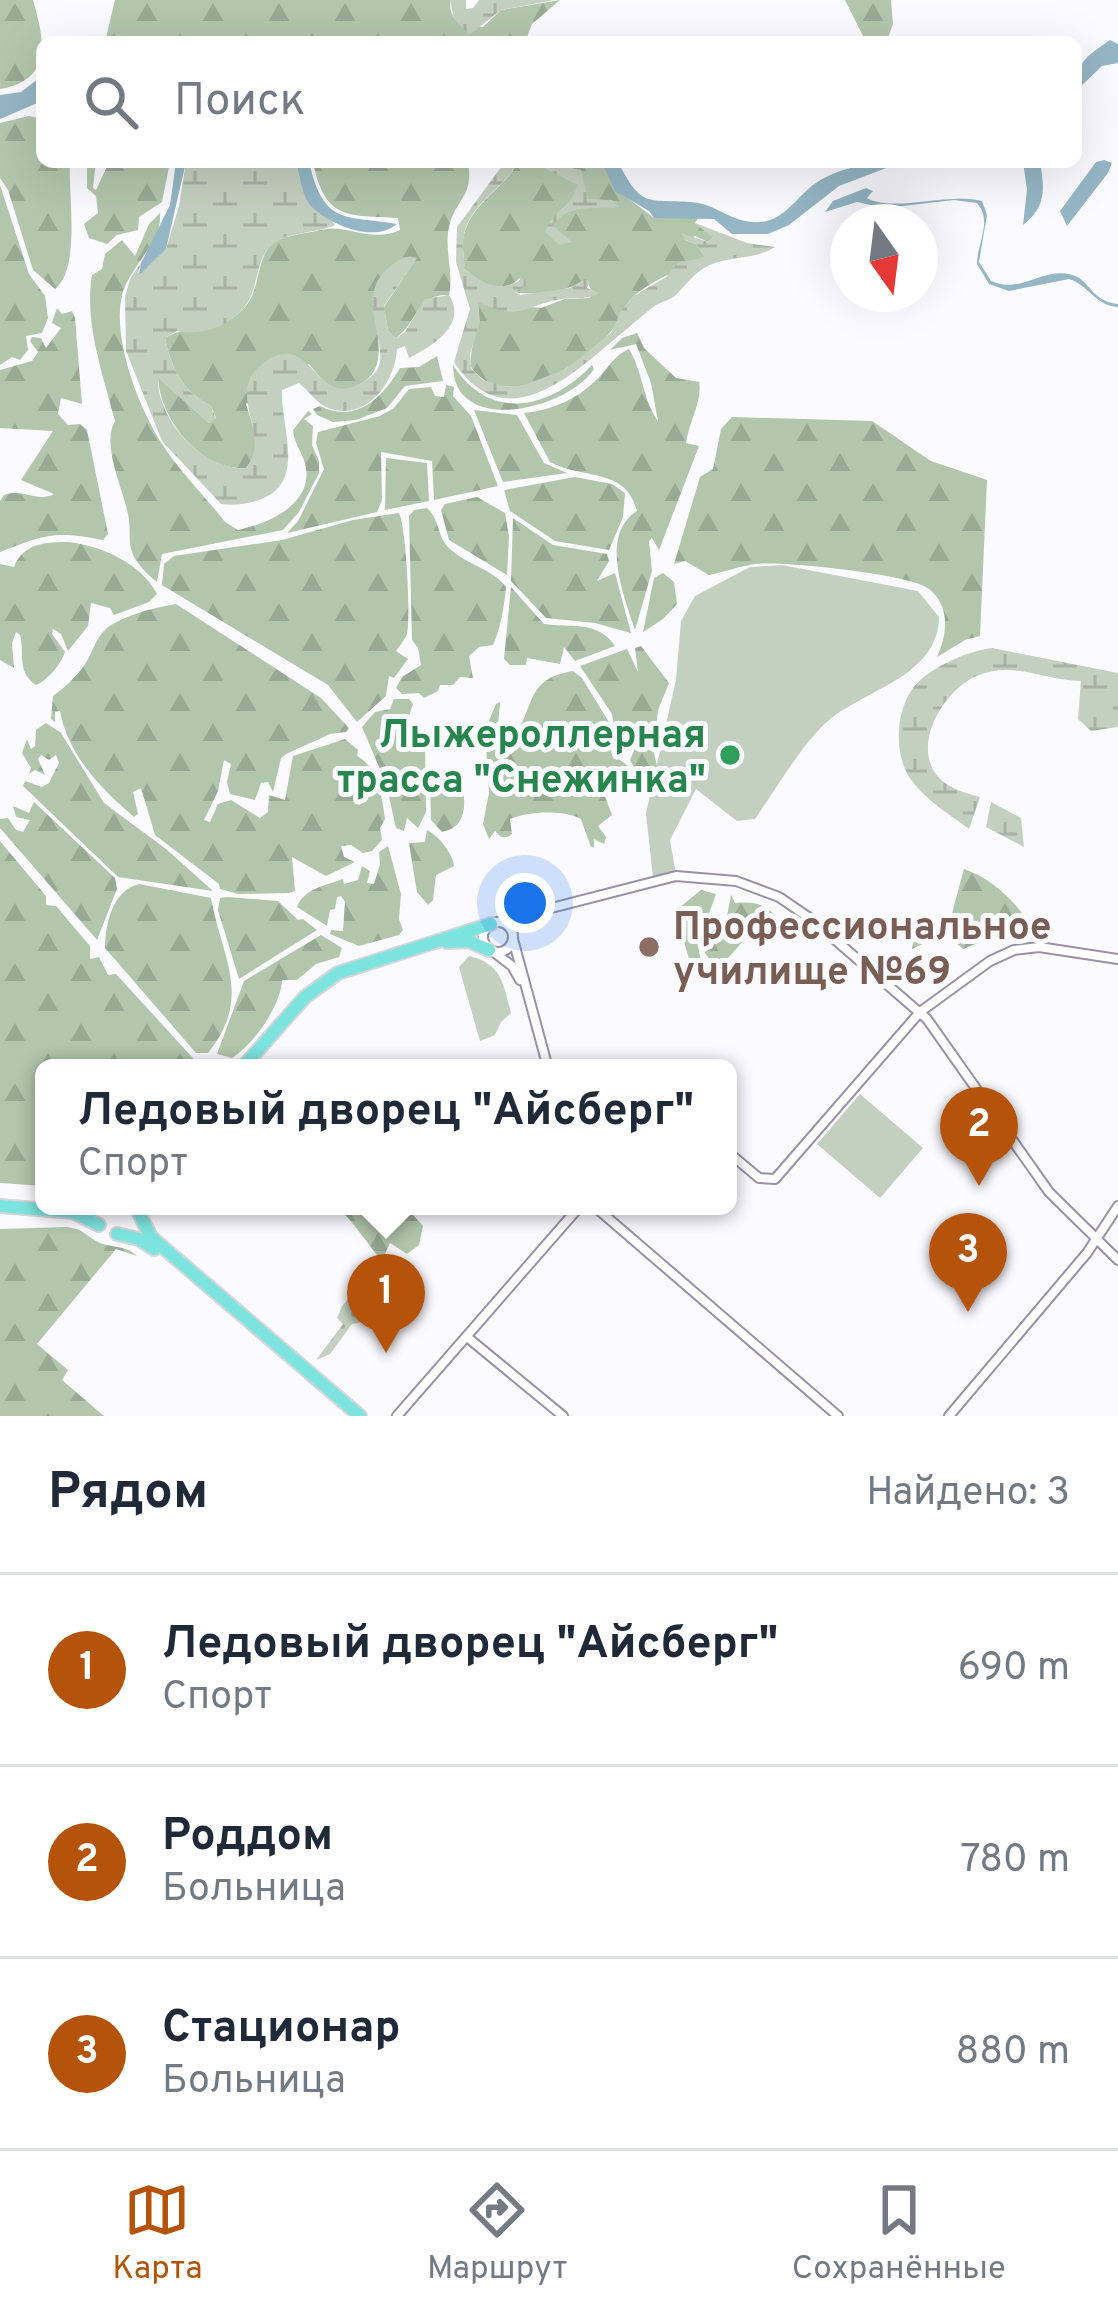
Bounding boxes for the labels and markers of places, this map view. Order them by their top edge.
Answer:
place label: Лыжероллерная трасса "Снежинка" [337,713,706,807]
marker: Лыжероллерная трасса "Снежинка" [717,742,743,768]
place label: Профессиональное училище №69 [673,905,1052,999]
marker: Профессиональное училище №69 [636,934,662,960]
pin: 2 [940,1087,1018,1186]
pin: 3 [929,1213,1007,1312]
pin: 1 [347,1254,425,1353]

